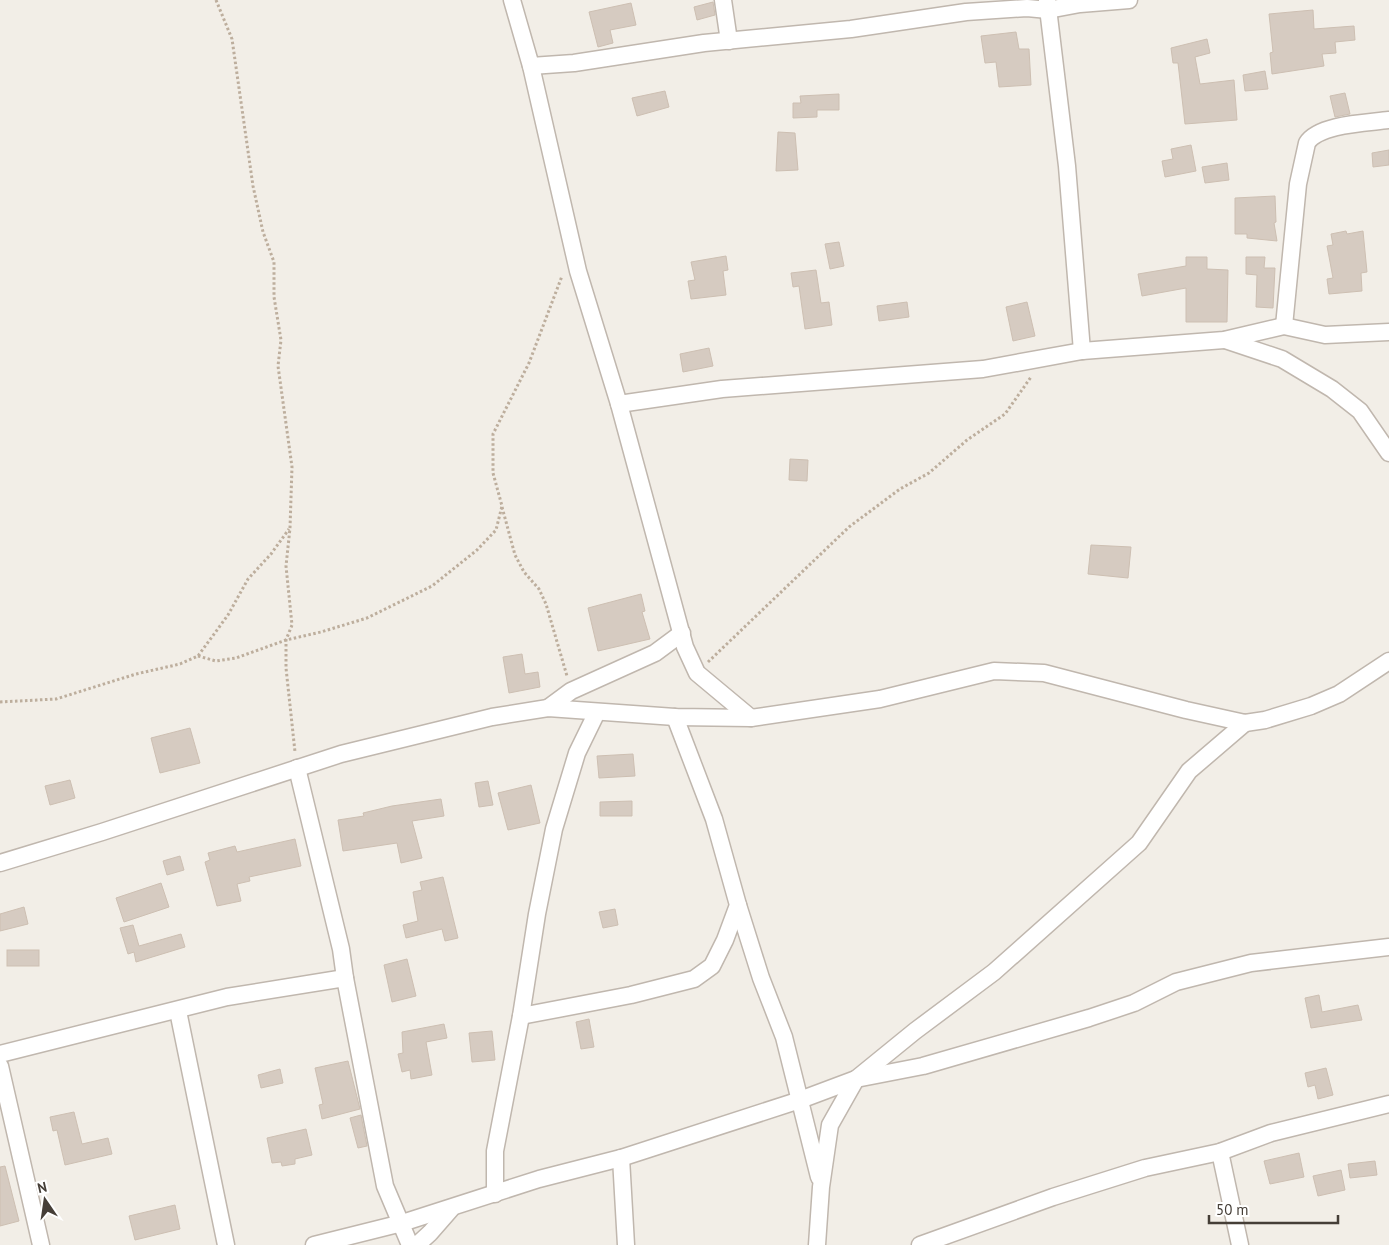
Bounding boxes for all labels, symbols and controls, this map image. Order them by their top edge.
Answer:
north arrow [20,1175,70,1225]
text: N [36,1178,49,1197]
scale bar [1209,1192,1338,1224]
text: 50 m [1216,1200,1249,1219]

